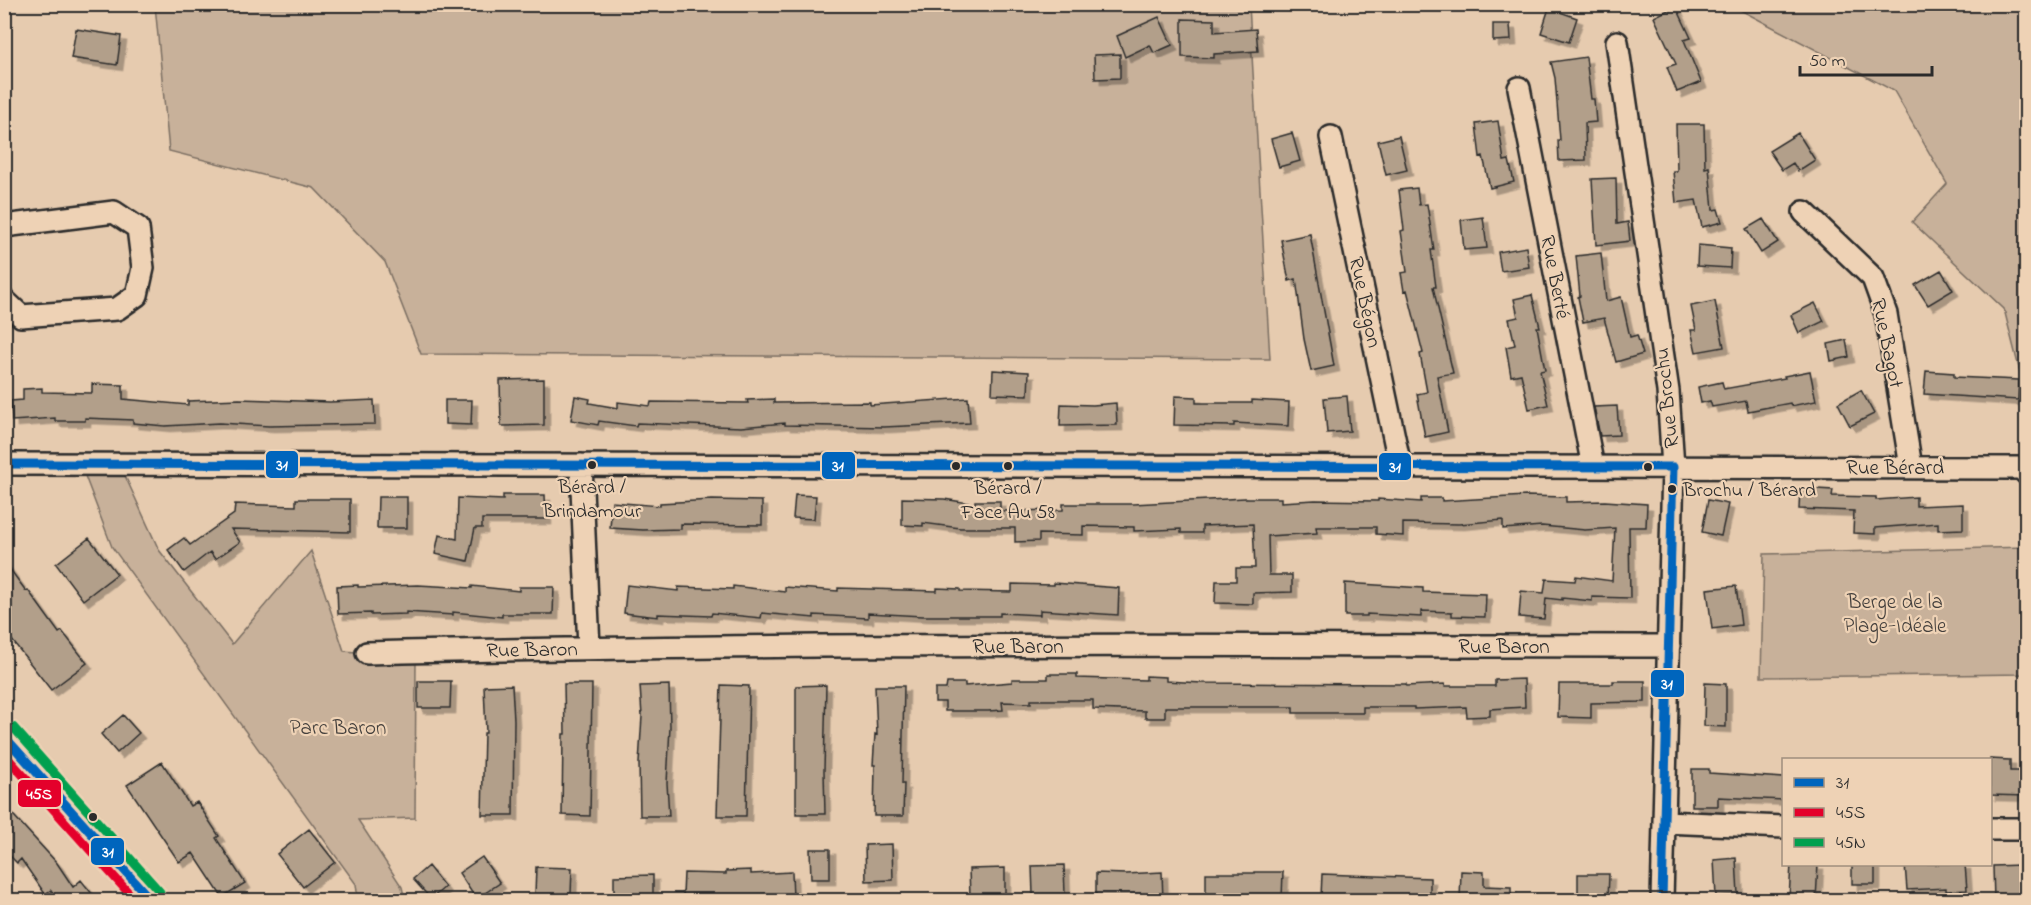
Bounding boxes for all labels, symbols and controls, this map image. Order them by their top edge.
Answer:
scale bar [1800,39,1932,77]
text: 50 m [1809,49,1846,75]
street label: Rue Berté [1531,233,1577,322]
street label: Rue Bégon [1338,254,1388,351]
street label: Rue Bagot [1860,296,1910,392]
street label: Rue Brochu [1648,346,1688,450]
line badge: 31 [265,450,299,479]
line badge: 31 [821,451,856,480]
line badge: 31 [1378,452,1412,481]
text: 31 [275,454,289,478]
street label: Rue Bérard [1846,454,1944,484]
text: 31 [831,455,845,479]
text: 31 [1388,456,1402,480]
marker: Bérard / Brindamour [586,459,598,471]
unlabelled marker [950,460,962,472]
marker: Bérard / Face Au 58 [1002,460,1014,472]
unlabelled marker [1642,461,1654,473]
place label: Bérard / Brindamour [542,474,642,527]
place label: Bérard / Face Au 58 [960,475,1055,528]
place label: Brochu / Bérard [1682,477,1816,506]
marker: Brochu / Bérard [1666,483,1678,495]
park label: Berge de la Plage-Idéale [1844,588,1947,644]
street label: Rue Baron [972,633,1064,663]
street label: Rue Baron [1458,633,1550,663]
street label: Rue Baron [486,635,578,667]
line badge: 31 [1650,669,1685,698]
text: 31 [1660,673,1674,697]
park label: Parc Baron [290,714,386,744]
legend [1782,758,1992,866]
text: 31 [1836,771,1849,797]
line badge: 45S [17,779,62,808]
text: 45S [25,783,52,807]
text: 45S [1836,801,1865,827]
unlabelled marker [87,811,99,823]
text: 45N [1836,831,1866,857]
line badge: 31 [90,837,125,866]
text: 31 [101,841,115,865]

